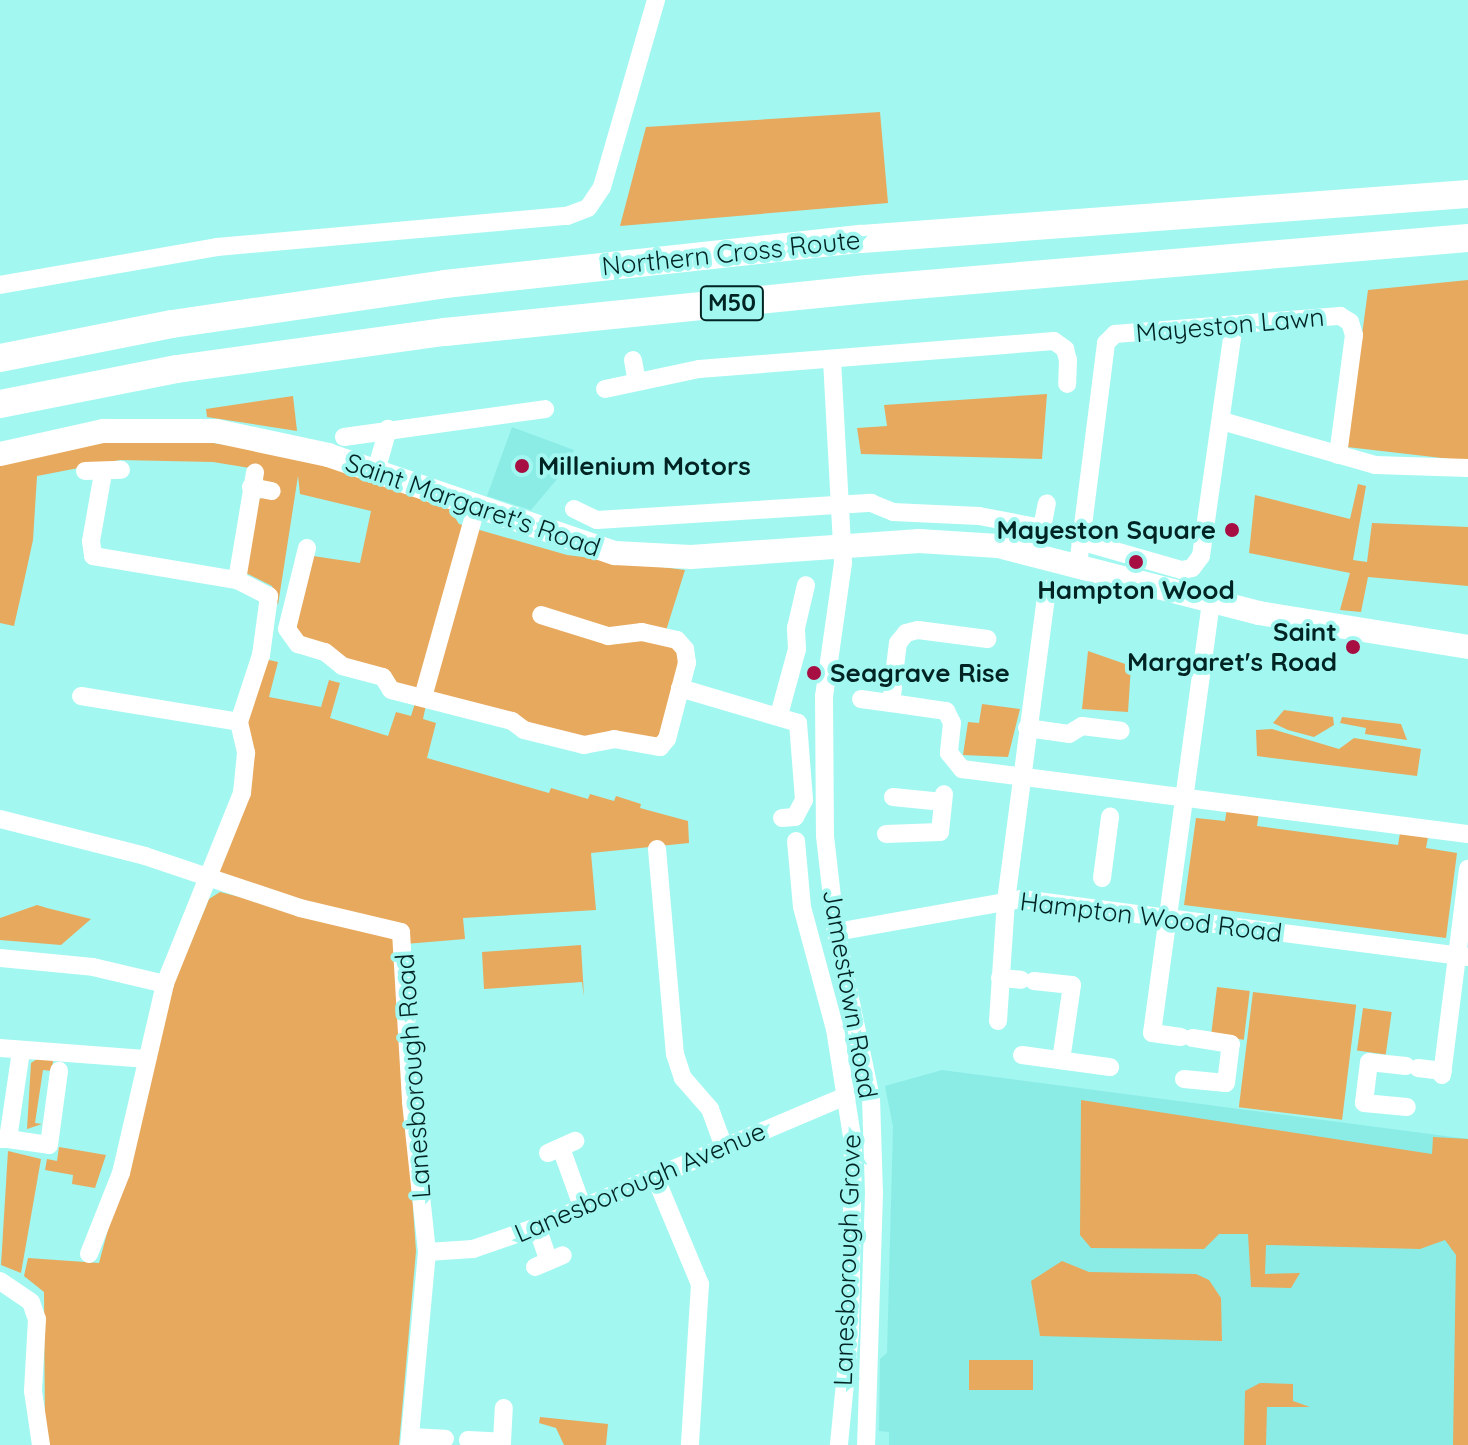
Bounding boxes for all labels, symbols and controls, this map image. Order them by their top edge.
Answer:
street label: Northern Cross Route [600,224,862,282]
road number: M50 [698,283,766,323]
street label: Mayeston Lawn [1134,301,1326,349]
street label: Saint Margaret's Road [342,447,604,563]
place label: Millenium Motors [538,450,751,482]
marker: Millenium Motors [513,457,531,475]
place label: Mayeston Square [996,514,1216,546]
marker: Mayeston Square [1223,521,1241,539]
marker: Hampton Wood [1127,553,1145,571]
place label: Hampton Wood [1037,574,1235,606]
place label: Saint Margaret's Road [1127,616,1337,678]
marker: Saint Margaret's Road [1344,638,1362,656]
place label: Seagrave Rise [830,657,1010,689]
marker: Seagrave Rise [805,664,823,682]
street label: Hampton Wood Road [1018,885,1284,949]
street label: Jamestown Road [816,887,884,1101]
street label: Lanesborough Road [389,953,437,1199]
street label: Lanesborough Avenue [510,1115,770,1249]
street label: Lanesborough Grove [827,1133,867,1387]

